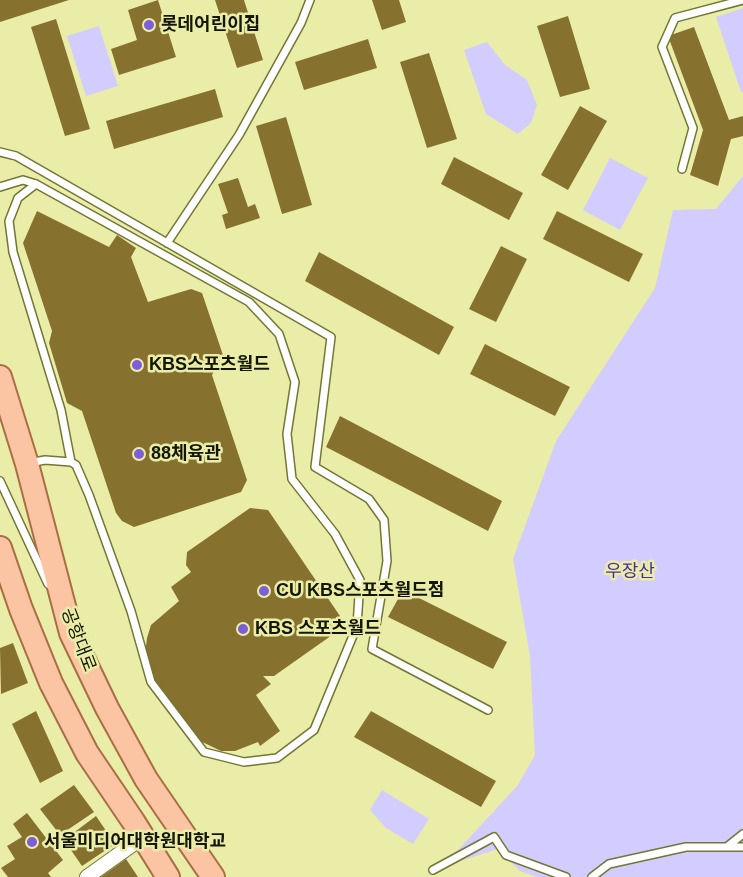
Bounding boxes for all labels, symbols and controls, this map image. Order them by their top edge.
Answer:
place label: 롯데어린이집 [161,14,260,36]
marker: 롯데어린이집 [142,18,156,32]
place label: KBS스포츠월드 [149,354,270,376]
marker: KBS스포츠월드 [130,358,144,372]
place label: 88체육관 [151,443,221,465]
marker: 88체육관 [132,447,146,461]
park label: 우장산 [605,561,655,583]
place label: CU KBS스포츠월드점 [276,580,444,602]
marker: CU KBS스포츠월드점 [257,584,271,598]
street label: 공항대로 [56,605,100,675]
place label: KBS 스포츠월드 [255,618,381,640]
marker: KBS 스포츠월드 [236,622,250,636]
place label: 서울미디어대학원대학교 [44,831,226,853]
marker: 서울미디어대학원대학교 [25,835,39,849]

